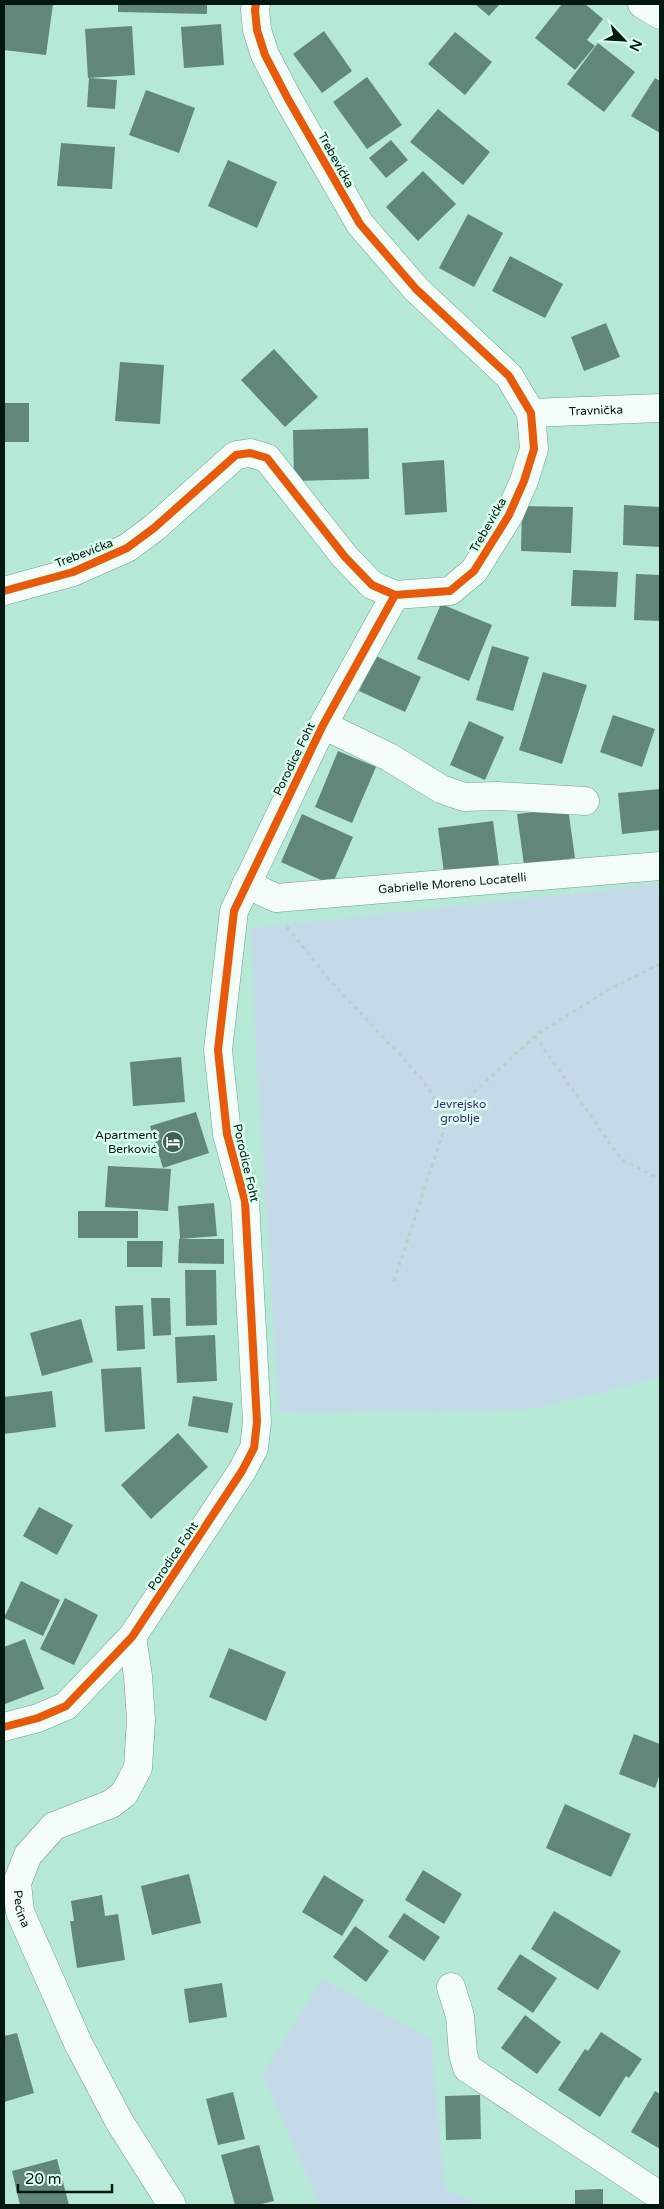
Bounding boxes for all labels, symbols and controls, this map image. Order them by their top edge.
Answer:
north arrow [599,15,649,65]
text: N [625,37,645,54]
street label: Trebevićka [315,130,357,190]
street label: Travnička [569,402,623,419]
street label: Trebevićka [467,495,509,555]
street label: Trebevićka [53,536,115,570]
street label: Porodice Foht [270,720,318,798]
street label: Gabrielle Moreno Locatelli [377,870,527,896]
park label: Jevrejsko groblje [434,1097,486,1125]
street label: Porodice Foht [230,1123,262,1204]
place label: Apartment Berković [95,1128,157,1156]
hotel icon: Apartment Berković [161,1130,185,1154]
street label: Porodice Foht [145,1519,201,1593]
street label: Pećina [11,1889,33,1930]
scale bar [18,2162,111,2194]
text: 20 m [25,2170,62,2188]

